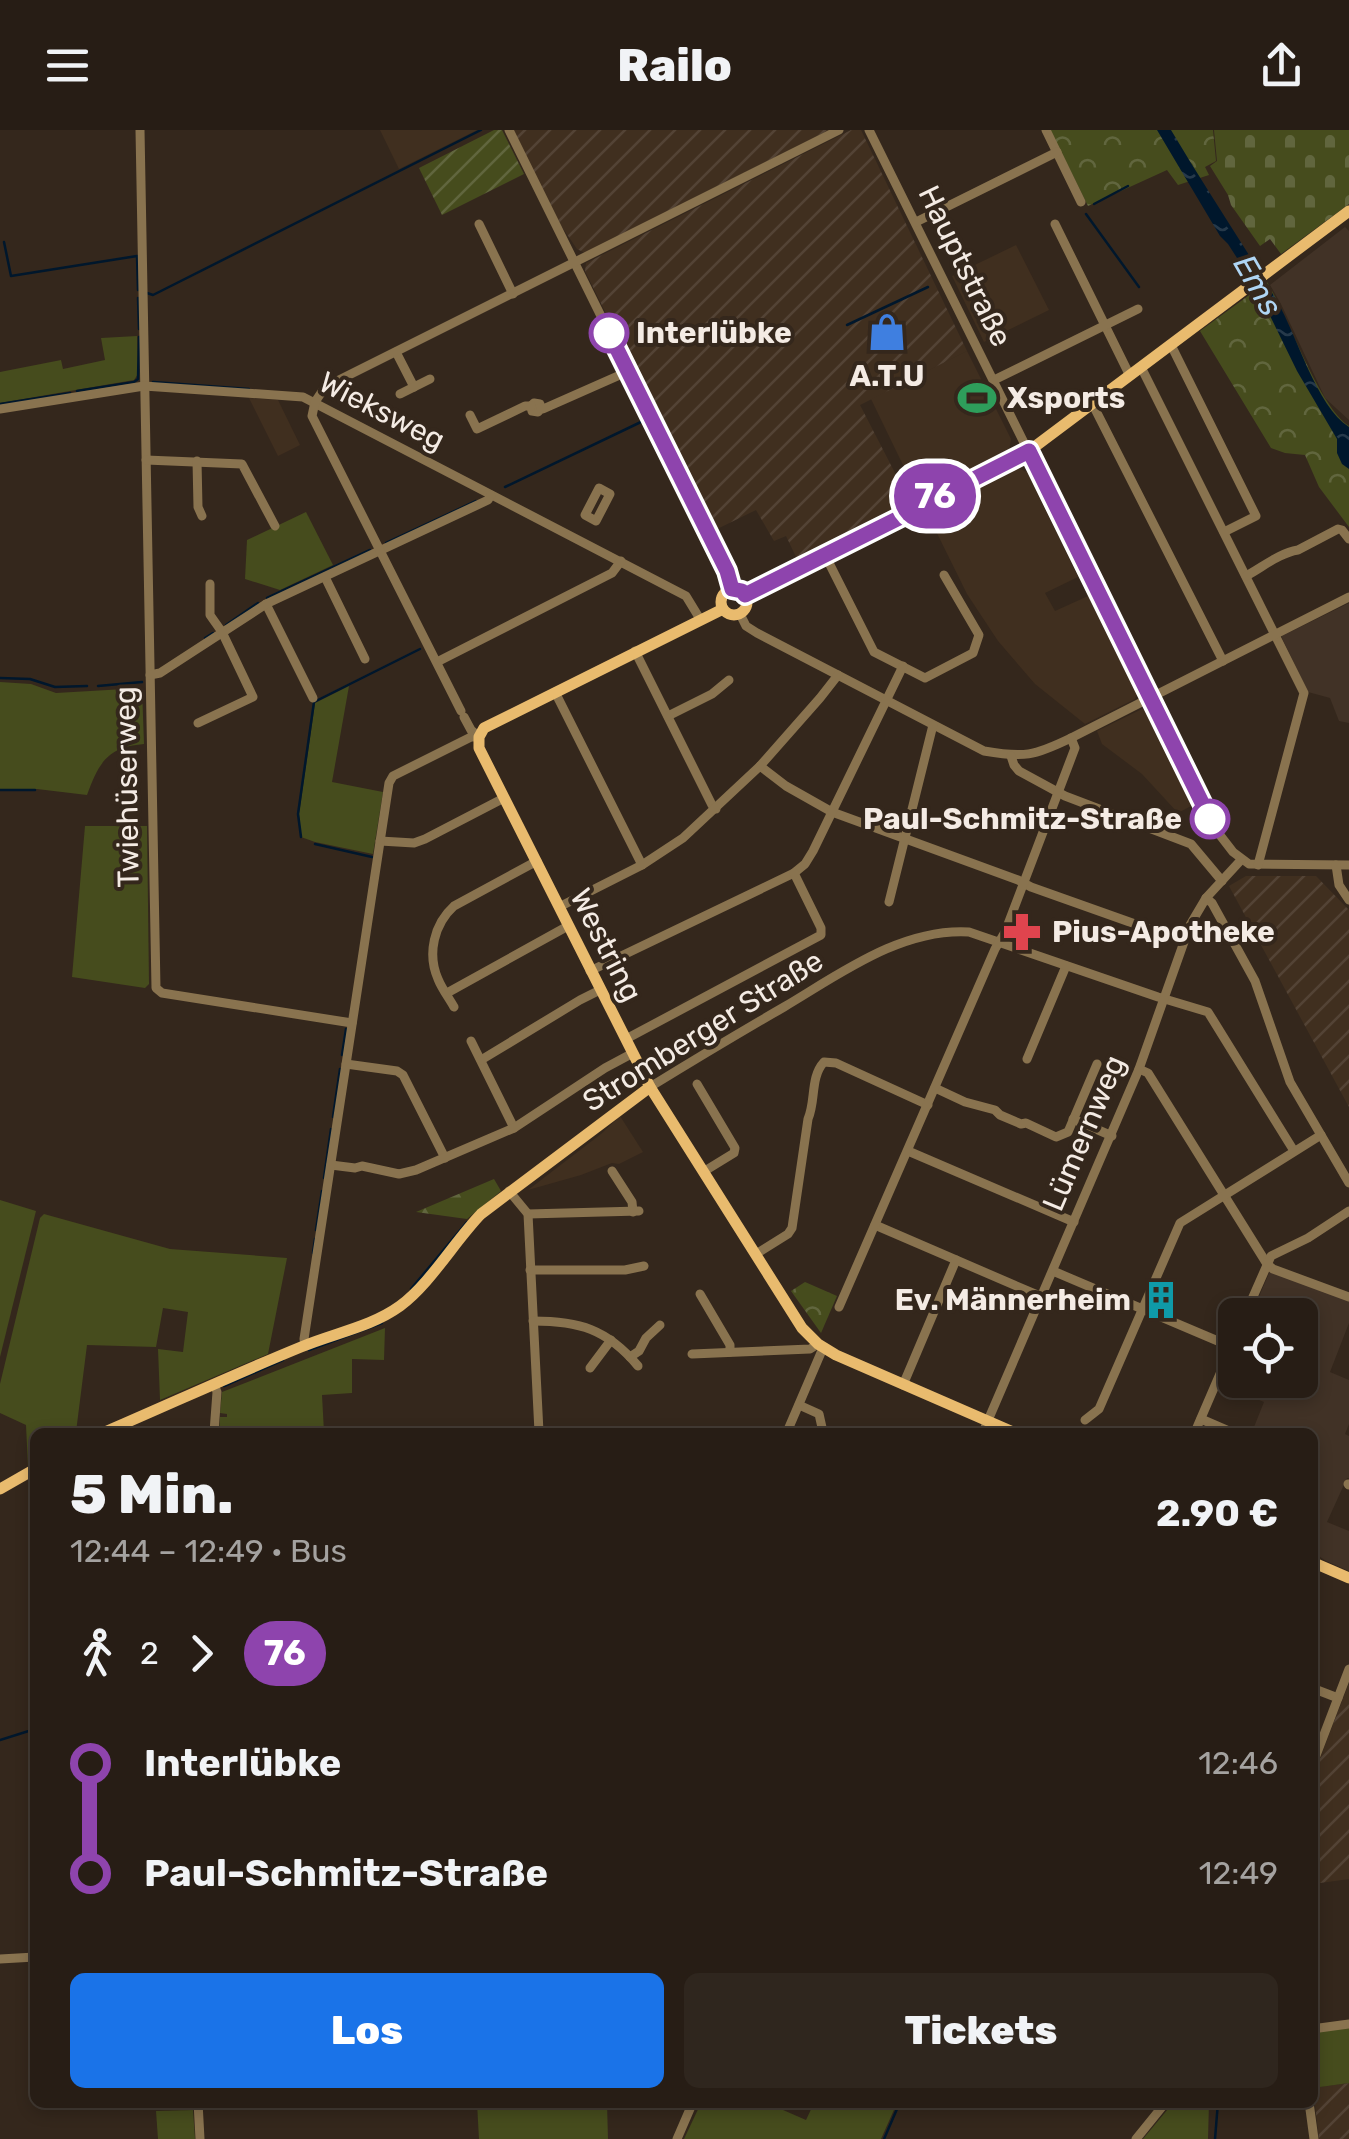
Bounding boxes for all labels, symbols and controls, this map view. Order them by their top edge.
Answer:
icon: menu [40,38,95,93]
icon: share [1254,38,1309,93]
text: Railo [617,39,732,92]
street label: Hauptstraße [911,180,1019,352]
water label: Ems [1226,248,1290,322]
shop icon: A.T.U [866,311,908,353]
marker: Interlübke [590,314,628,352]
place label: Interlübke [636,315,792,351]
place label: A.T.U [849,358,925,394]
street label: Wieksweg [313,364,451,458]
sports icon: Xsports [956,377,998,419]
place label: Xsports [1007,380,1125,416]
line badge: 76 [890,464,980,528]
text: 76 [914,475,956,517]
street label: Twiehüserweg [107,686,147,888]
marker: Paul-Schmitz-Straße [1191,800,1229,838]
place label: Paul-Schmitz-Straße [863,801,1182,837]
street label: Westring [562,882,650,1008]
pharmacy icon: Pius-Apotheke [1001,911,1043,953]
place label: Pius-Apotheke [1052,914,1275,950]
street label: Stromberger Straße [576,942,830,1120]
street label: Lümernweg [1035,1050,1133,1216]
building icon: Ev. Männerheim [1140,1279,1182,1321]
place label: Ev. Männerheim [895,1282,1131,1318]
map controls [1218,1298,1318,1398]
button: locate [1218,1298,1318,1398]
text: 5 Min. [70,1462,233,1527]
text: 2.90 € [1156,1490,1278,1536]
text: 12:44 – 12:49 · Bus [70,1532,347,1570]
icon: walk [70,1626,125,1681]
icon: forward [174,1626,229,1681]
text: 76 [264,1632,306,1674]
text: 2 [140,1634,159,1672]
text: Interlübke [144,1740,341,1786]
text: 12:46 [1198,1744,1278,1782]
text: Paul-Schmitz-Straße [144,1850,548,1896]
text: 12:49 [1199,1854,1278,1892]
button: Los [70,1973,664,2088]
button: Tickets [684,1973,1278,2088]

